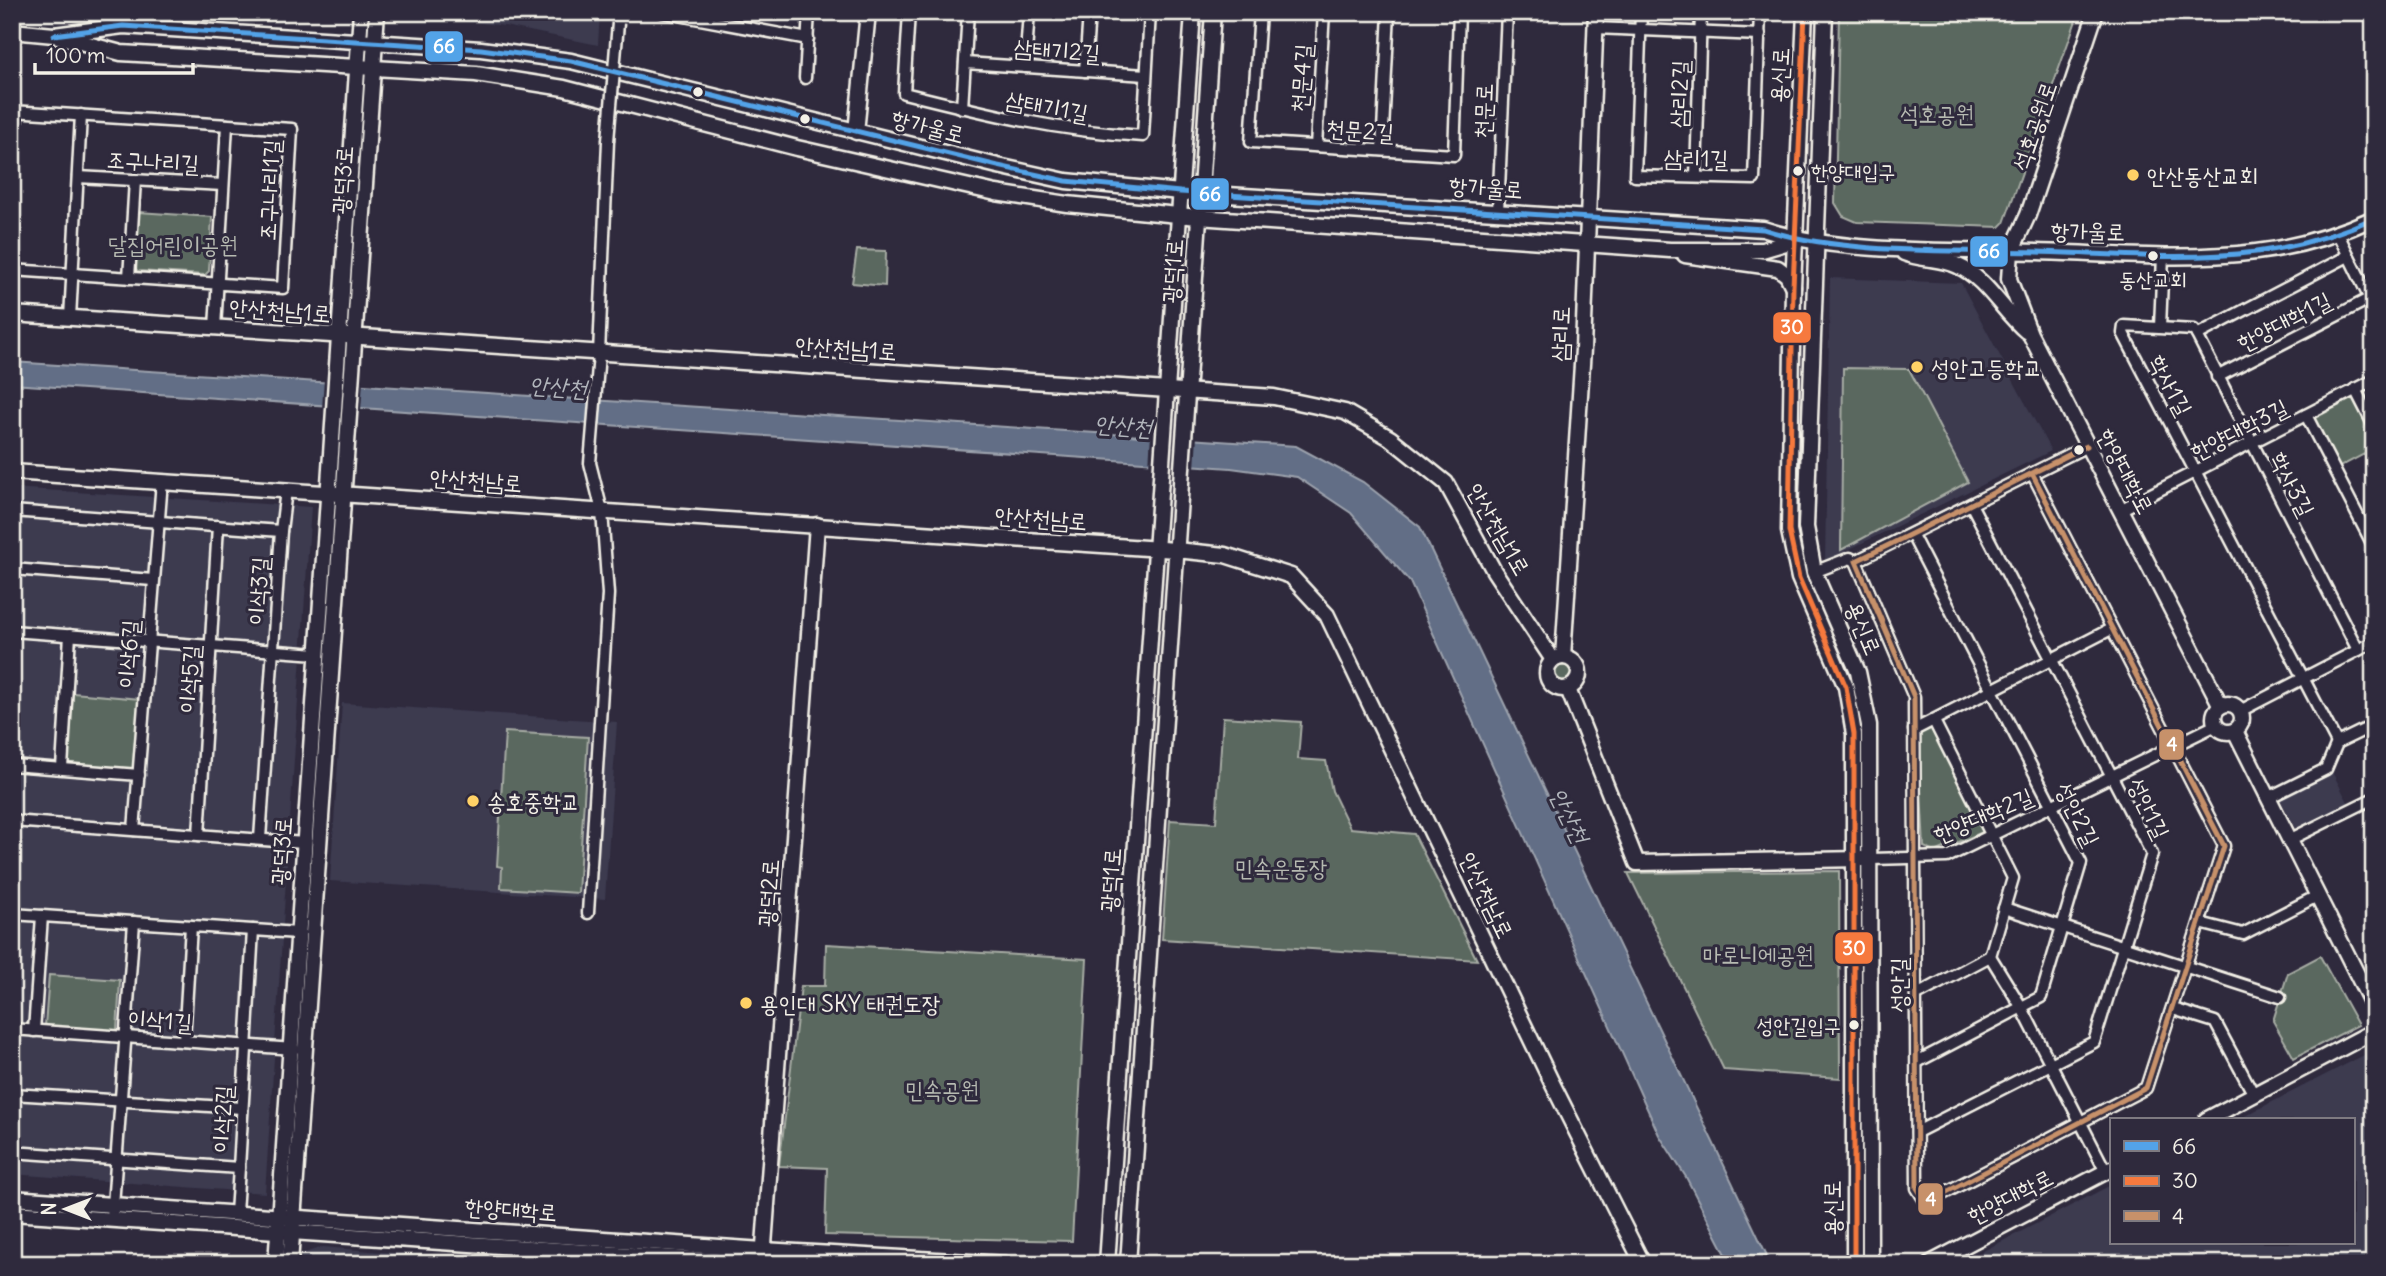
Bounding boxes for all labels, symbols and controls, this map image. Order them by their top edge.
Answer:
line badge: 66 [424,30,464,63]
scale bar [35,32,192,76]
street label: 삼태기2길 [1013,33,1101,67]
text: 66 [433,34,455,58]
text: 100 m [46,42,105,69]
street label: 천문4길 [1284,43,1318,113]
street label: 용신로 [1763,47,1795,103]
street label: 삼리2길 [1663,59,1695,129]
street label: 석호공원로 [2005,78,2063,174]
street label: 천문로 [1468,83,1498,139]
street label: 삼태기1길 [1004,84,1090,128]
unlabelled marker [691,85,705,99]
park label: 석호공원 [1900,99,1974,128]
street label: 항가울로 [889,103,967,149]
unlabelled marker [798,112,812,126]
street label: 천문2길 [1325,113,1395,147]
street label: 조구나리1길 [252,138,286,242]
street label: 삼리1길 [1663,143,1729,173]
street label: 조구나리길 [106,144,200,178]
street label: 광덕3로 [325,145,359,215]
place label: 한양대입구 [1811,158,1896,185]
place label: 안산동산교회 [2147,161,2258,190]
marker: 한양대입구 [1791,164,1805,178]
marker: 안산동산교회 [2125,167,2141,183]
street label: 항가울로 [1448,170,1524,204]
line badge: 66 [1190,177,1230,211]
text: 66 [1199,182,1221,206]
street label: 항가울로 [2051,216,2125,246]
park label: 달집어린이공원 [108,230,238,259]
line badge: 66 [1969,235,2009,268]
street label: 광덕1로 [1155,238,1189,304]
text: 66 [1978,239,2000,263]
marker: 동산교회 [2146,249,2160,263]
place label: 동산교회 [2119,266,2187,293]
street label: 한양대학1길 [2232,285,2336,357]
street label: 안산천남1로 [228,292,332,328]
street label: 삼리로 [1545,306,1575,362]
line badge: 30 [1772,311,1812,344]
text: 30 [1780,315,1804,339]
street label: 안산천남1로 [794,330,898,366]
street label: 학사1길 [2143,350,2199,420]
place label: 성안고등학교 [1931,353,2042,382]
marker: 성안고등학교 [1909,359,1925,375]
water label: 안산천 [528,369,591,403]
street label: 한양대학3길 [2185,392,2293,466]
water label: 안산천 [1093,408,1156,442]
street label: 한양대학로 [2091,423,2161,519]
unlabelled marker [2072,443,2086,457]
street label: 학사3길 [2265,447,2321,521]
street label: 안산천남로 [429,462,523,498]
street label: 안산천남1로 [1461,478,1537,580]
street label: 안산천남로 [994,500,1088,536]
street label: 이삭3길 [241,556,275,626]
street label: 용신로 [1840,597,1888,659]
street label: 이삭6길 [111,619,145,689]
street label: 이삭5길 [172,644,206,714]
line badge: 4 [2158,728,2185,761]
text: 4 [2167,732,2178,756]
street label: 성안1길 [2122,773,2176,843]
street label: 성안2길 [2050,777,2106,851]
street label: 한양대학2길 [1929,781,2037,849]
water label: 안산천 [1544,782,1597,850]
place label: 송호중학교 [487,787,580,816]
marker: 송호중학교 [465,793,481,809]
street label: 광덕3로 [264,816,298,886]
street label: 광덕1로 [1093,847,1127,913]
street label: 안산천남로 [1454,847,1520,943]
park label: 민속운동장 [1235,853,1327,882]
street label: 광덕2로 [751,858,785,928]
line badge: 30 [1834,931,1874,965]
text: 30 [1842,936,1866,960]
park label: 마로니에공원 [1702,940,1814,969]
street label: 성안길 [1884,957,1913,1013]
place label: 용인대 SKY 태권도장 [760,989,940,1018]
marker: 용인대 SKY 태권도장 [738,995,754,1011]
street label: 이삭1길 [127,1003,193,1037]
place label: 성안길입구 [1757,1012,1841,1039]
marker: 성안길입구 [1847,1018,1861,1032]
park label: 민속공원 [905,1075,979,1104]
street label: 이삭2길 [206,1084,238,1154]
legend [2110,1118,2354,1244]
text: 66 [2172,1133,2196,1160]
street label: 한양대학로 [1962,1162,2058,1230]
text: 30 [2172,1167,2198,1194]
north arrow [32,1174,102,1244]
street label: 용신로 [1817,1180,1846,1236]
line badge: 4 [1917,1182,1944,1216]
text: 4 [1926,1187,1937,1211]
street label: 한양대학로 [464,1191,558,1227]
text: N [37,1202,61,1216]
text: 4 [2172,1203,2184,1230]

